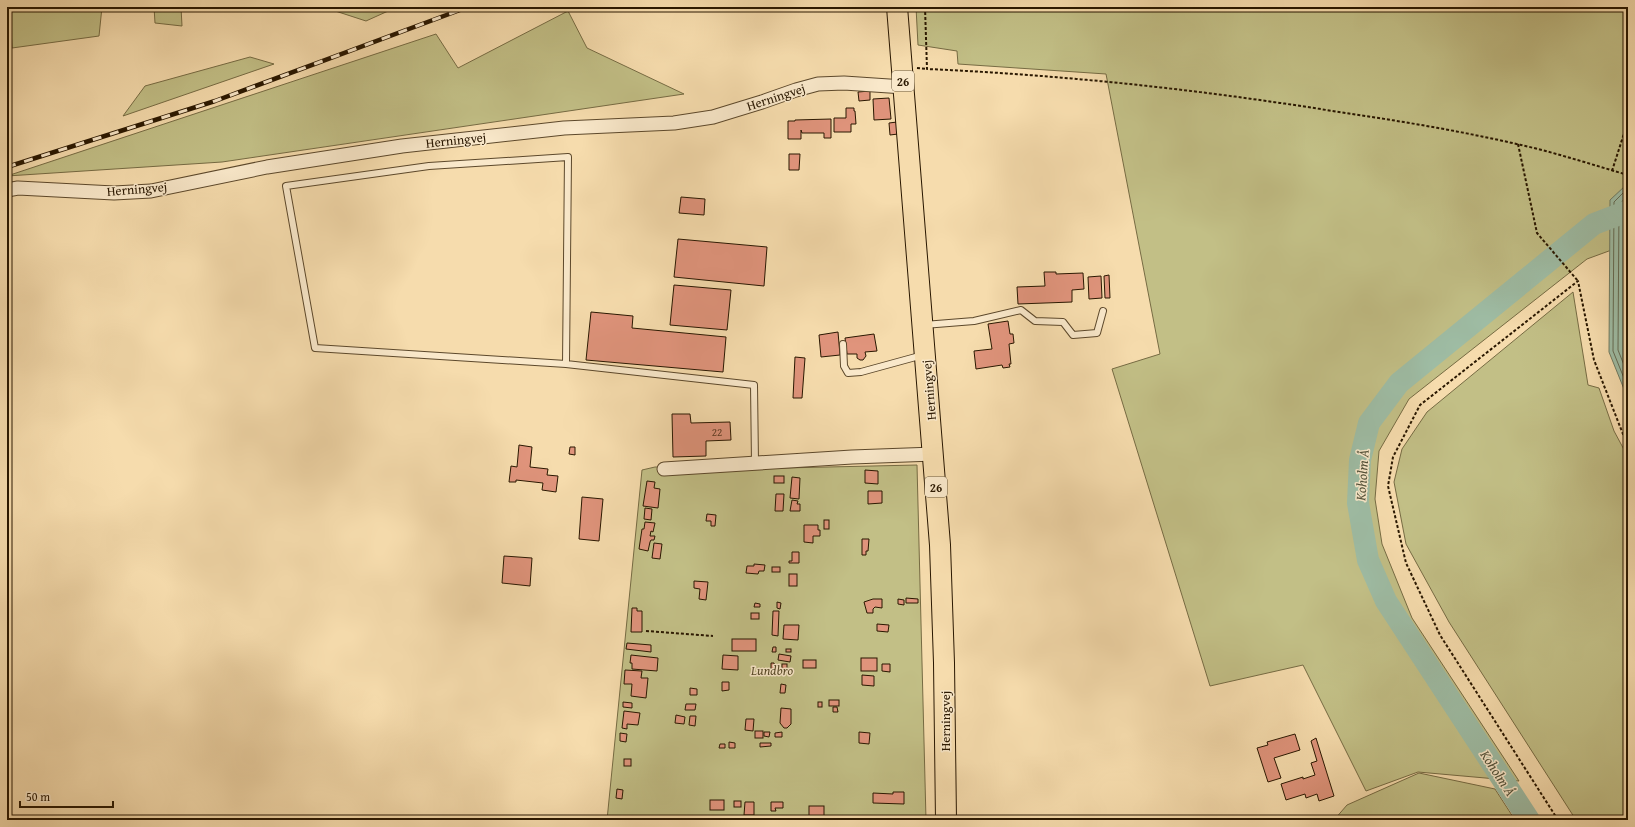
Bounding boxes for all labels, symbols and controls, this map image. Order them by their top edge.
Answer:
road number: 26 [892,71,914,91]
street label: Herningvej [744,79,808,115]
street label: Herningvej [425,127,487,153]
street label: Herningvej [106,177,168,201]
street label: Herningvej [917,359,941,421]
house number: 22 [712,424,722,440]
water label: Koholm Å [1350,449,1374,502]
road number: 26 [925,477,947,497]
park label: Lundbro [750,661,793,680]
street label: Herningvej [936,691,955,751]
water label: Koholm Å [1475,745,1520,800]
scale bar [20,783,113,809]
text: 50 m [26,788,50,805]

